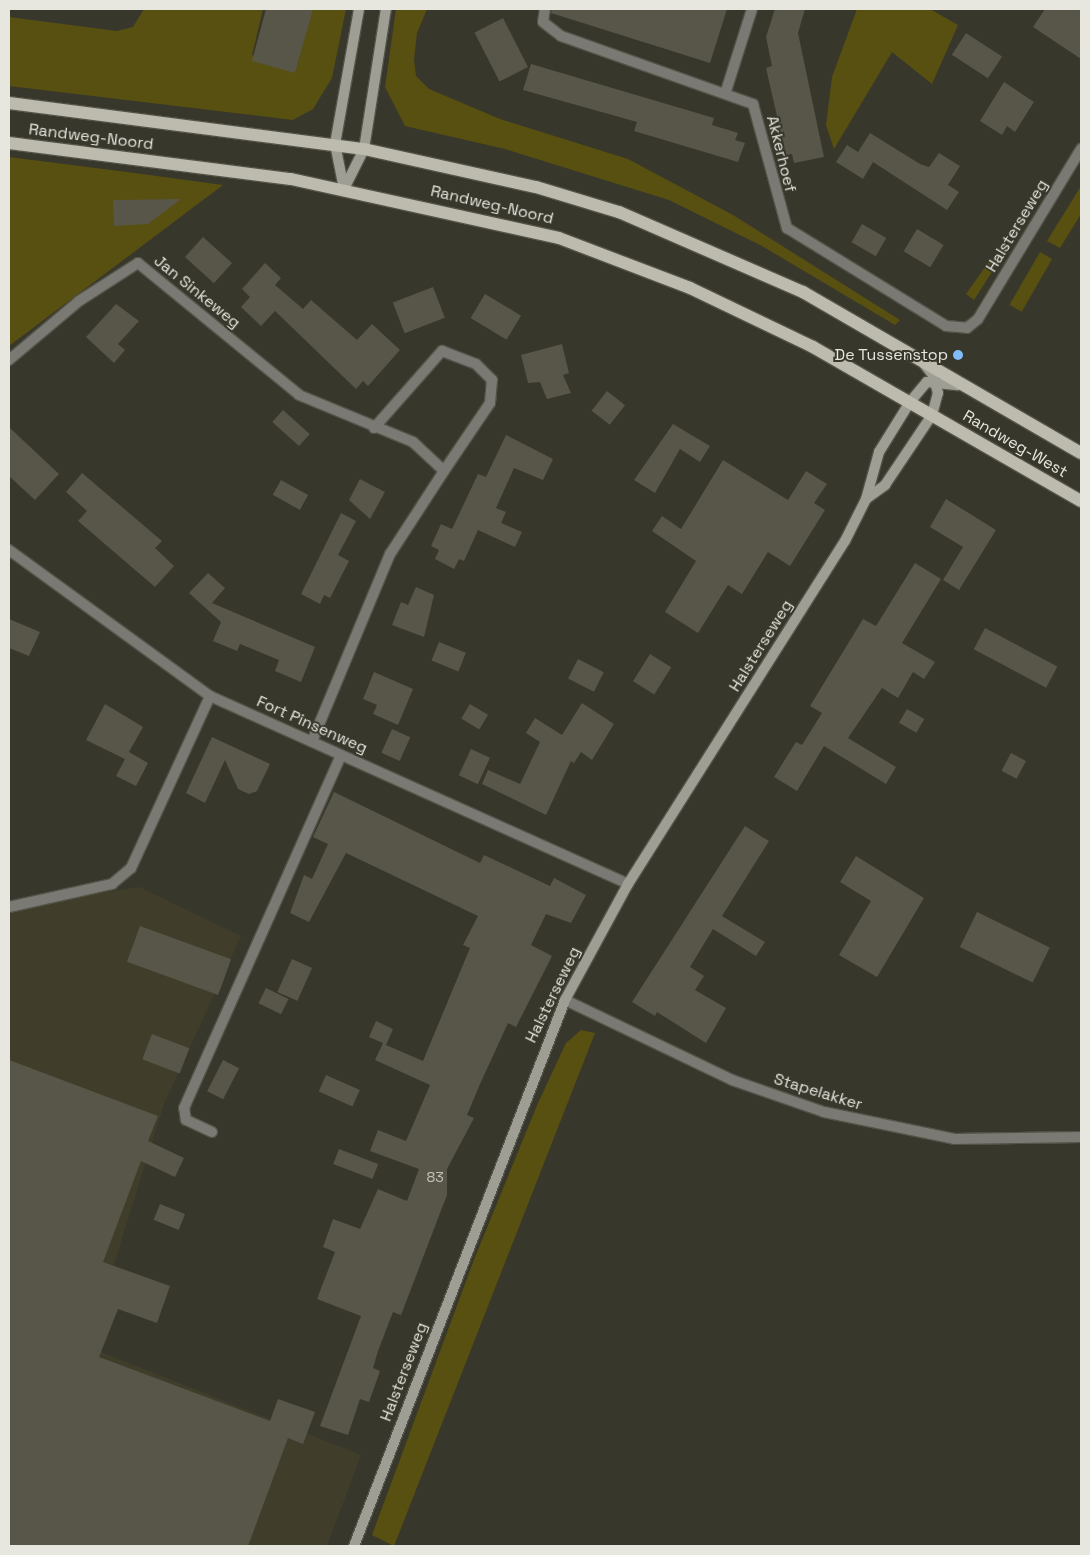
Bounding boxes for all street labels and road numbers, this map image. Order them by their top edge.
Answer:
street label: Akkerhoef [762,114,800,194]
street label: Randweg-Noord [28,120,154,154]
street label: Halsterseweg [982,176,1052,276]
street label: Randweg-Noord [429,182,555,228]
street label: Jan Sinkeweg [150,251,244,333]
street label: Randweg-West [959,406,1071,482]
street label: Halsterseweg [725,597,797,695]
street label: Fort Pinsenweg [254,692,370,758]
street label: Halsterseweg [521,944,585,1046]
street label: Stapelakker [771,1069,865,1115]
street label: Halsterseweg [376,1320,432,1424]

